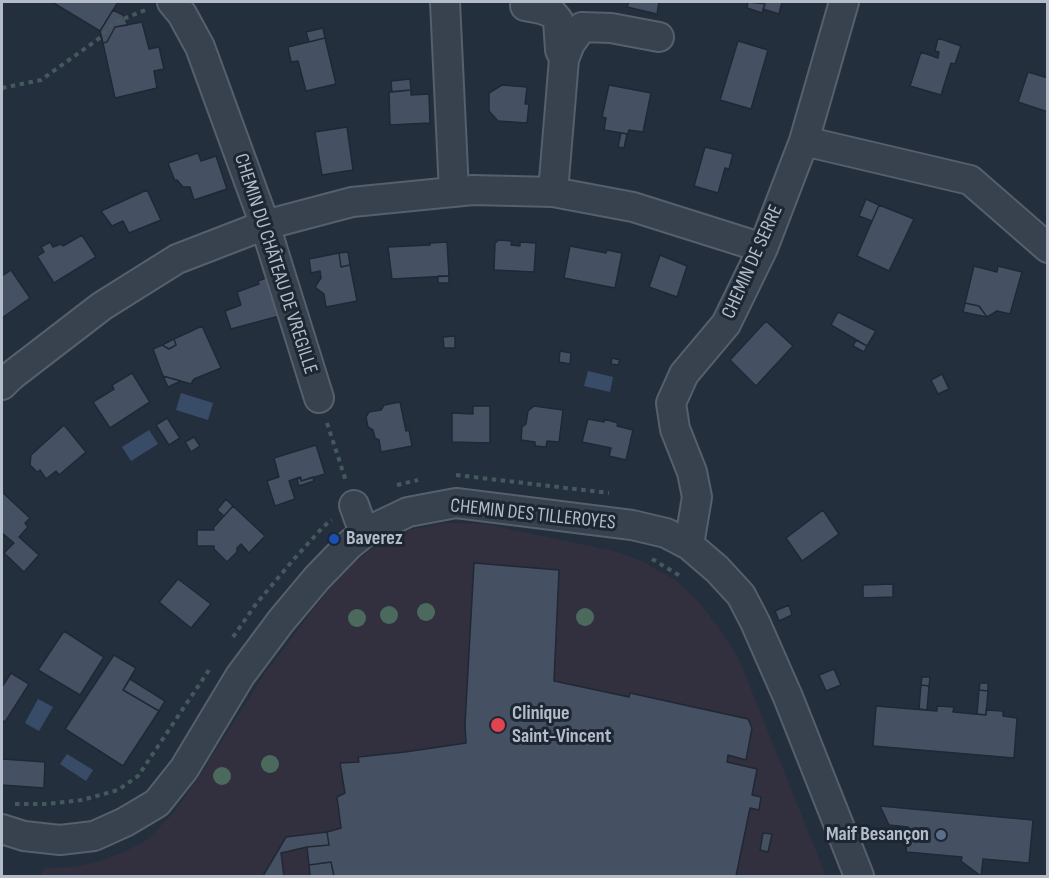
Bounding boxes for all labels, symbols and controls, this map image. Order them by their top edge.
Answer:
street label: CHEMIN DU CHÂTEAU DE VREGILLE [228,151,322,377]
street label: CHEMIN DE SERRE [717,201,789,323]
street label: CHEMIN DES TILLEROYES [449,494,617,536]
place label: Baverez [346,527,403,551]
marker: Baverez [327,532,341,546]
place label: Clinique Saint-Vincent [512,702,611,749]
marker: Clinique Saint-Vincent [489,716,507,734]
place label: Maif Besançon [826,823,929,847]
marker: Maif Besançon [934,828,948,842]

